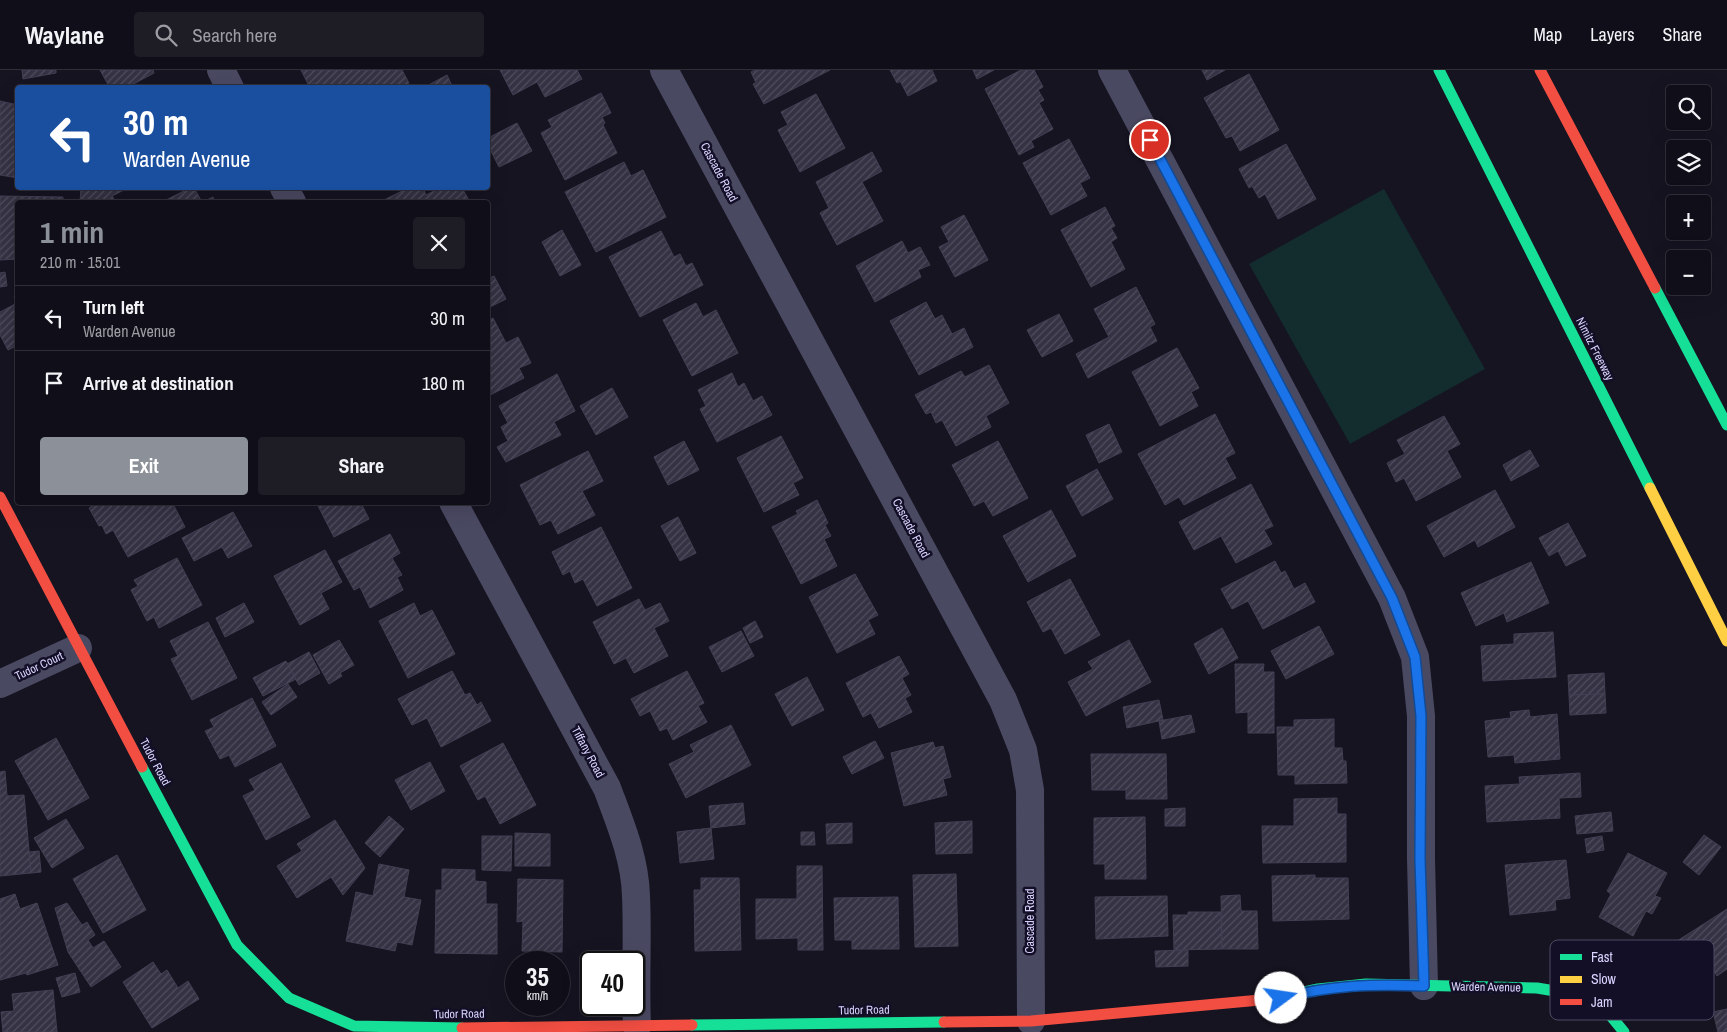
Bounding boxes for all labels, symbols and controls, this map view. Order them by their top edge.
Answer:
search box [134,12,484,57]
text: Waylane [25,19,104,51]
icon: search [152,21,180,49]
text: Search here [192,22,277,48]
text: Map [1534,22,1562,47]
text: Layers [1590,22,1635,47]
text: Share [1663,22,1702,47]
map controls [1666,85,1711,295]
button: search [1666,85,1711,130]
text: 30 m [123,99,188,146]
icon: left [40,105,105,170]
pin [1129,119,1171,161]
icon: arrive [1136,126,1164,154]
street label: Cascade Road [697,140,741,204]
button: layers [1666,140,1711,185]
text: Warden Avenue [123,144,250,174]
button: + [1666,195,1711,240]
text: 1 min [40,212,104,252]
button: close [413,217,465,269]
button: − [1666,250,1711,295]
text: 210 m · 15:01 [40,251,120,273]
text: Turn left [83,294,144,320]
icon: left [40,304,68,332]
text: 30 m [430,305,465,331]
street label: Nimitz Freeway [1572,315,1618,383]
text: Warden Avenue [83,320,176,342]
icon: arrive [40,369,68,397]
text: Arrive at destination [83,370,234,396]
text: 180 m [422,370,465,396]
button: Exit [40,437,248,495]
button: Share [258,437,465,495]
street label: Cascade Road [889,496,933,560]
street label: Tudor Court [12,648,66,684]
street label: Tiffany Road [568,724,608,780]
street label: Tudor Road [136,736,174,788]
street label: Cascade Road [1022,888,1038,954]
legend [1550,940,1714,1020]
text: Fast [1591,948,1613,966]
speed limit sign: 40 [580,951,645,1016]
text: 35 [526,960,549,994]
text: Slow [1591,970,1617,988]
position arrow [1254,971,1306,1023]
street label: Warden Avenue [1451,978,1521,996]
text: km/h [527,988,548,1004]
text: Jam [1591,993,1613,1011]
street label: Tudor Road [838,1002,890,1018]
street label: Tudor Road [433,1006,485,1022]

